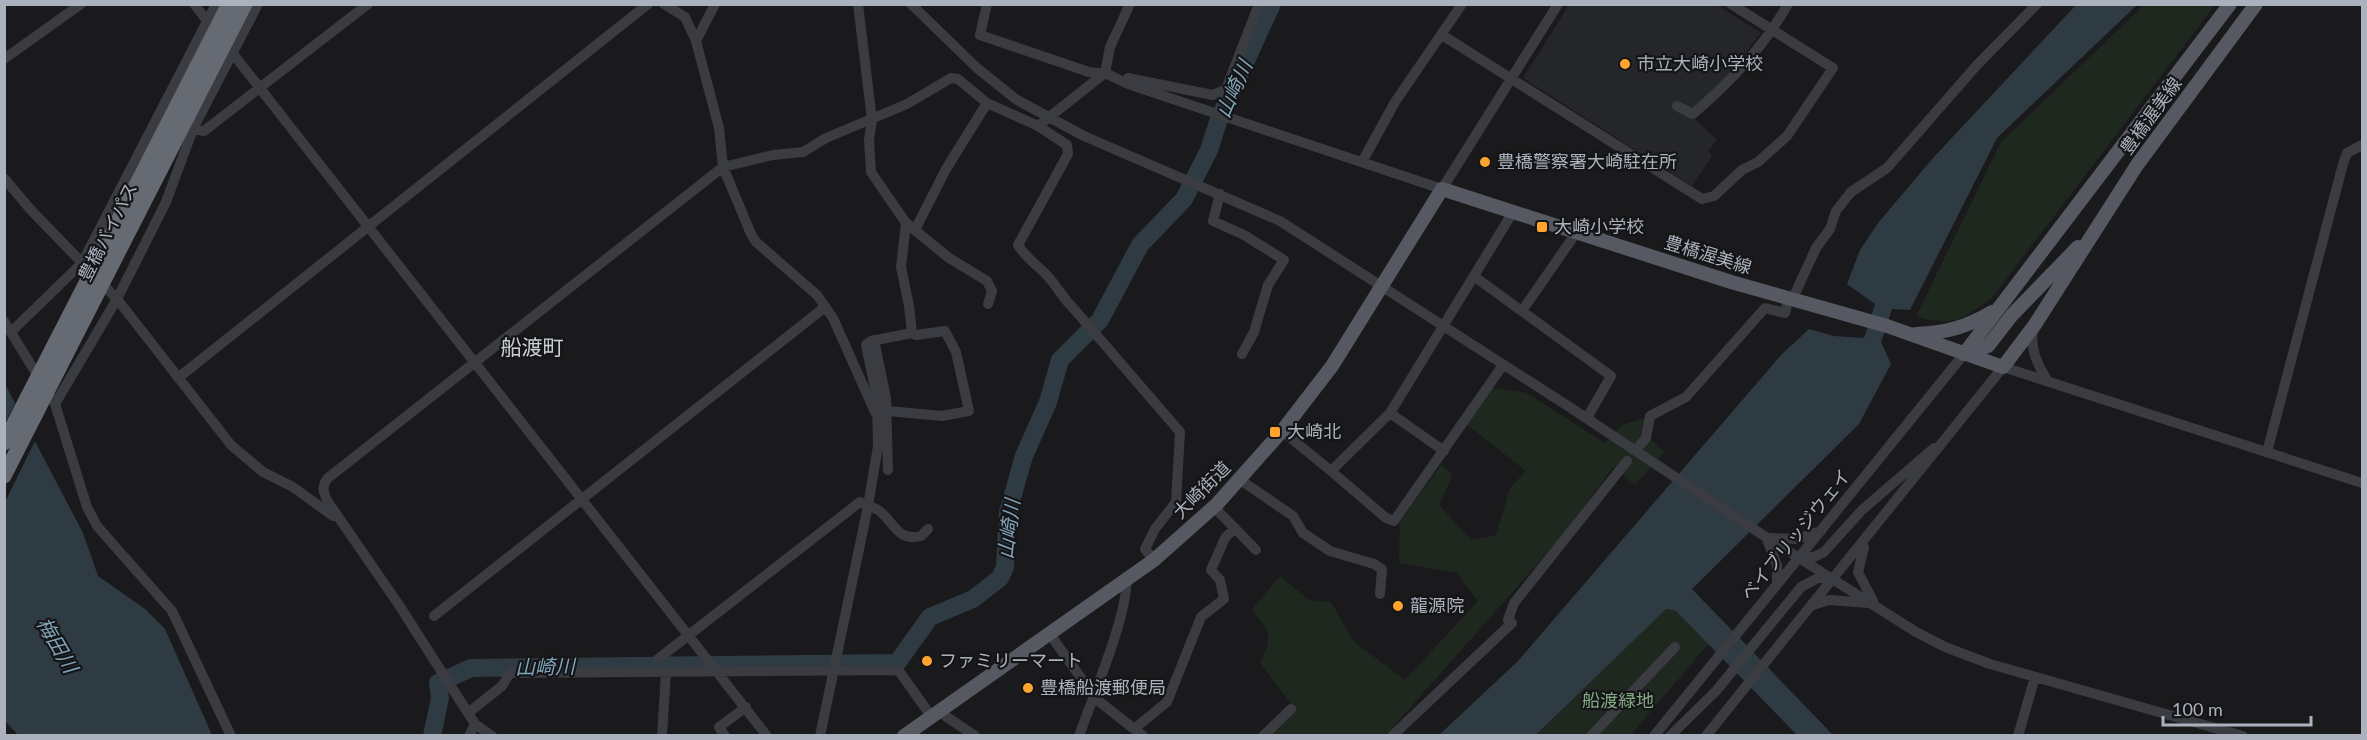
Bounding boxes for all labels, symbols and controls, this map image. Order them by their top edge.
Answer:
place label: 市立大崎小学校 [1637,52,1763,74]
water label: 山崎川 [1210,54,1257,121]
marker: 市立大崎小学校 [1618,57,1632,71]
street label: 豊橋渥美線 [2115,73,2186,158]
place label: 豊橋警察署大崎駐在所 [1497,150,1677,172]
marker: 豊橋警察署大崎駐在所 [1478,155,1492,169]
street label: 豊橋バイパス [73,179,141,284]
place label: 大崎小学校 [1554,215,1644,237]
marker: 大崎小学校 [1535,220,1549,234]
street label: 豊橋渥美線 [1662,230,1755,278]
district label: 船渡町 [501,334,564,359]
place label: 大崎北 [1287,420,1341,442]
marker: 大崎北 [1268,425,1282,439]
street label: 大崎街道 [1168,456,1235,523]
street label: ベイブリッジウェイ [1736,464,1855,604]
water label: 山崎川 [992,496,1024,560]
place label: 龍源院 [1410,594,1464,616]
marker: 龍源院 [1391,599,1405,613]
water label: 梅田川 [32,613,84,678]
place label: ファミリーマート [939,649,1083,671]
water label: 山崎川 [515,653,577,679]
marker: ファミリーマート [920,654,934,668]
place label: 豊橋船渡郵便局 [1040,676,1166,698]
marker: 豊橋船渡郵便局 [1021,681,1035,695]
park label: 船渡緑地 [1582,689,1654,711]
scale bar [2163,689,2312,727]
text: 100 m [2172,698,2223,720]

